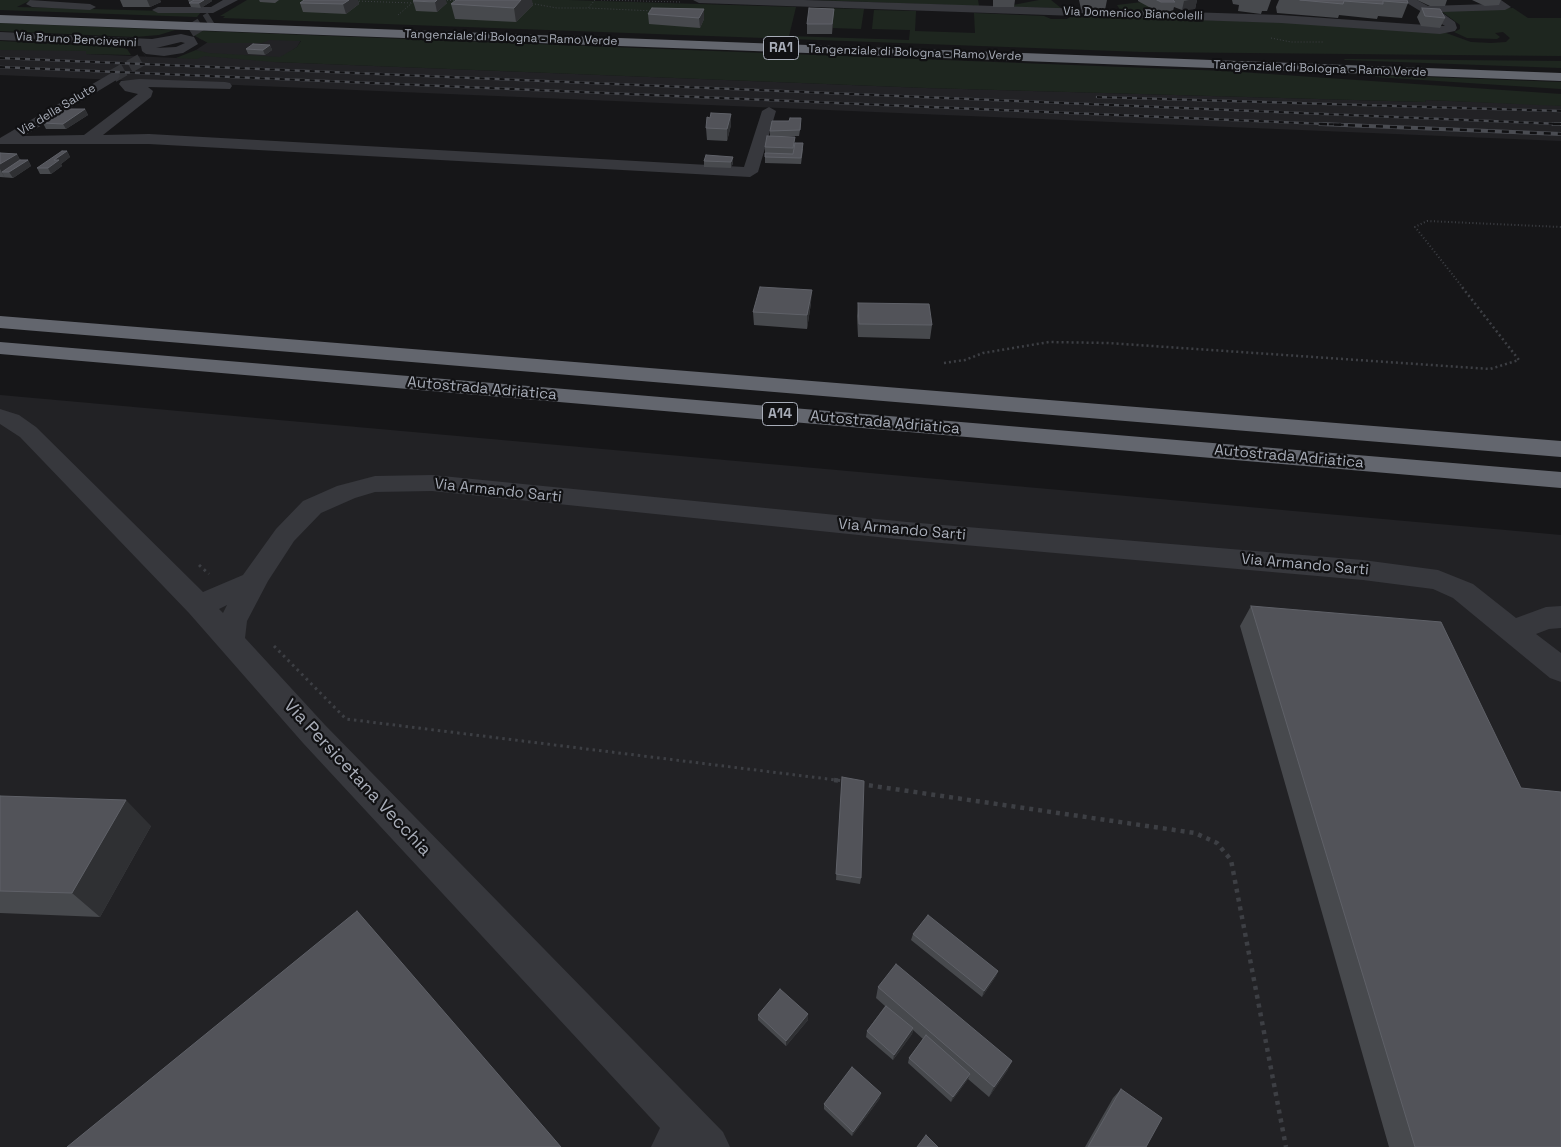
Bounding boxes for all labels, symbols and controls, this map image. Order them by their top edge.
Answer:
street label: Via Domenico Biancolelli [1063,4,1203,24]
street label: Tangenziale di Bologna - Ramo Verde [404,27,618,49]
street label: Via Bruno Bencivenni [15,30,137,50]
road number: RA1 [764,36,798,59]
street label: Tangenziale di Bologna - Ramo Verde [808,42,1022,64]
street label: Tangenziale di Bologna - Ramo Verde [1213,58,1427,80]
street label: Via della Salute [16,81,98,139]
street label: Autostrada Adriatica [407,374,557,404]
road number: A14 [762,402,798,426]
street label: Autostrada Adriatica [810,408,960,438]
street label: Autostrada Adriatica [1214,442,1364,472]
street label: Via Armando Sarti [433,475,563,507]
street label: Via Armando Sarti [837,515,967,545]
street label: Via Armando Sarti [1240,550,1370,580]
street label: Via Persicetana Vecchia [279,695,435,861]

